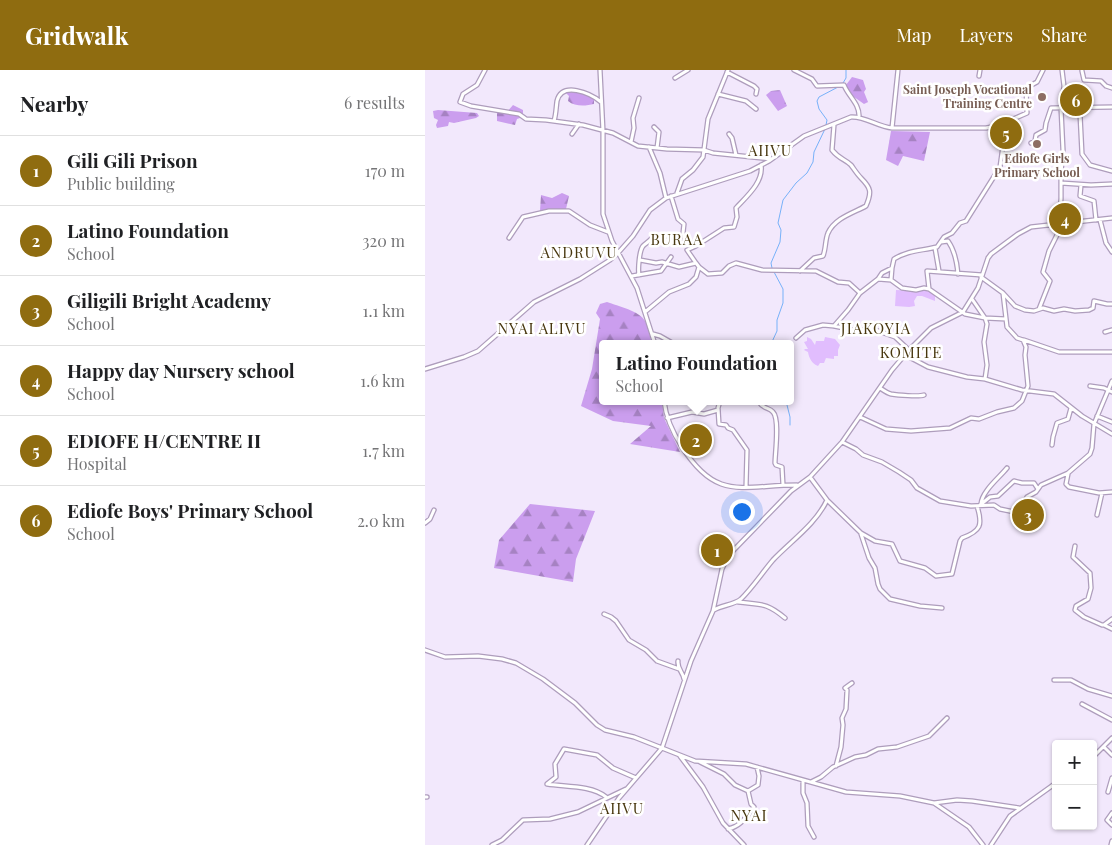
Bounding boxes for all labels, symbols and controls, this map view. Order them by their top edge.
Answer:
text: Gridwalk [25,19,128,51]
text: Map [896,23,931,47]
text: Layers [959,23,1013,47]
text: Share [1041,23,1087,47]
place label: Saint Joseph Vocational Training Centre [903,81,1032,111]
pin: 6 [1060,81,1092,119]
text: Nearby [20,89,89,117]
marker: Saint Joseph Vocational Training Centre [1036,91,1048,103]
text: 6 results [344,92,405,113]
pin: 5 [990,114,1022,152]
marker: Ediofe Girls Primary School [1031,138,1043,150]
district label: AIIVU [747,140,792,160]
text: Gili Gili Prison [67,147,198,173]
place label: Ediofe Girls Primary School [994,150,1080,180]
text: 1 [33,160,39,181]
text: 170 m [365,160,405,181]
text: Public building [67,173,175,194]
pin: 4 [1049,200,1081,238]
text: Latino Foundation [67,217,229,243]
district label: BURAA [650,229,704,249]
text: 2 [32,230,40,251]
text: 320 m [362,230,405,251]
district label: ANDRUVU [540,242,617,262]
text: School [67,243,115,264]
text: Giligili Bright Academy [67,287,271,313]
text: 3 [32,300,40,321]
text: 1.1 km [363,300,405,321]
text: School [67,313,115,334]
district label: NYAI ALIVU [498,318,586,338]
district label: JIAKOYIA [840,318,911,338]
popup [599,340,794,405]
district label: KOMITE [880,342,942,362]
text: Latino Foundation [616,349,777,375]
text: Happy day Nursery school [67,357,295,383]
text: 4 [32,370,40,391]
text: 1.6 km [360,370,405,391]
text: School [616,375,663,396]
text: School [67,383,115,404]
pin: 2 [680,421,712,459]
text: EDIOFE H/CENTRE II [67,427,261,453]
text: 5 [32,440,40,461]
text: 1.7 km [362,440,405,461]
text: Hospital [67,453,127,474]
pin: 3 [1012,496,1044,534]
text: Ediofe Boys' Primary School [67,497,313,523]
your location [729,499,755,525]
text: 6 [32,510,40,531]
text: 2.0 km [357,510,405,531]
text: School [67,523,115,544]
pin: 1 [701,531,733,569]
map controls [1052,740,1097,830]
button: + [1052,740,1097,785]
button: − [1052,785,1097,830]
district label: AIIVU [599,798,644,818]
district label: NYAI [731,805,767,825]

